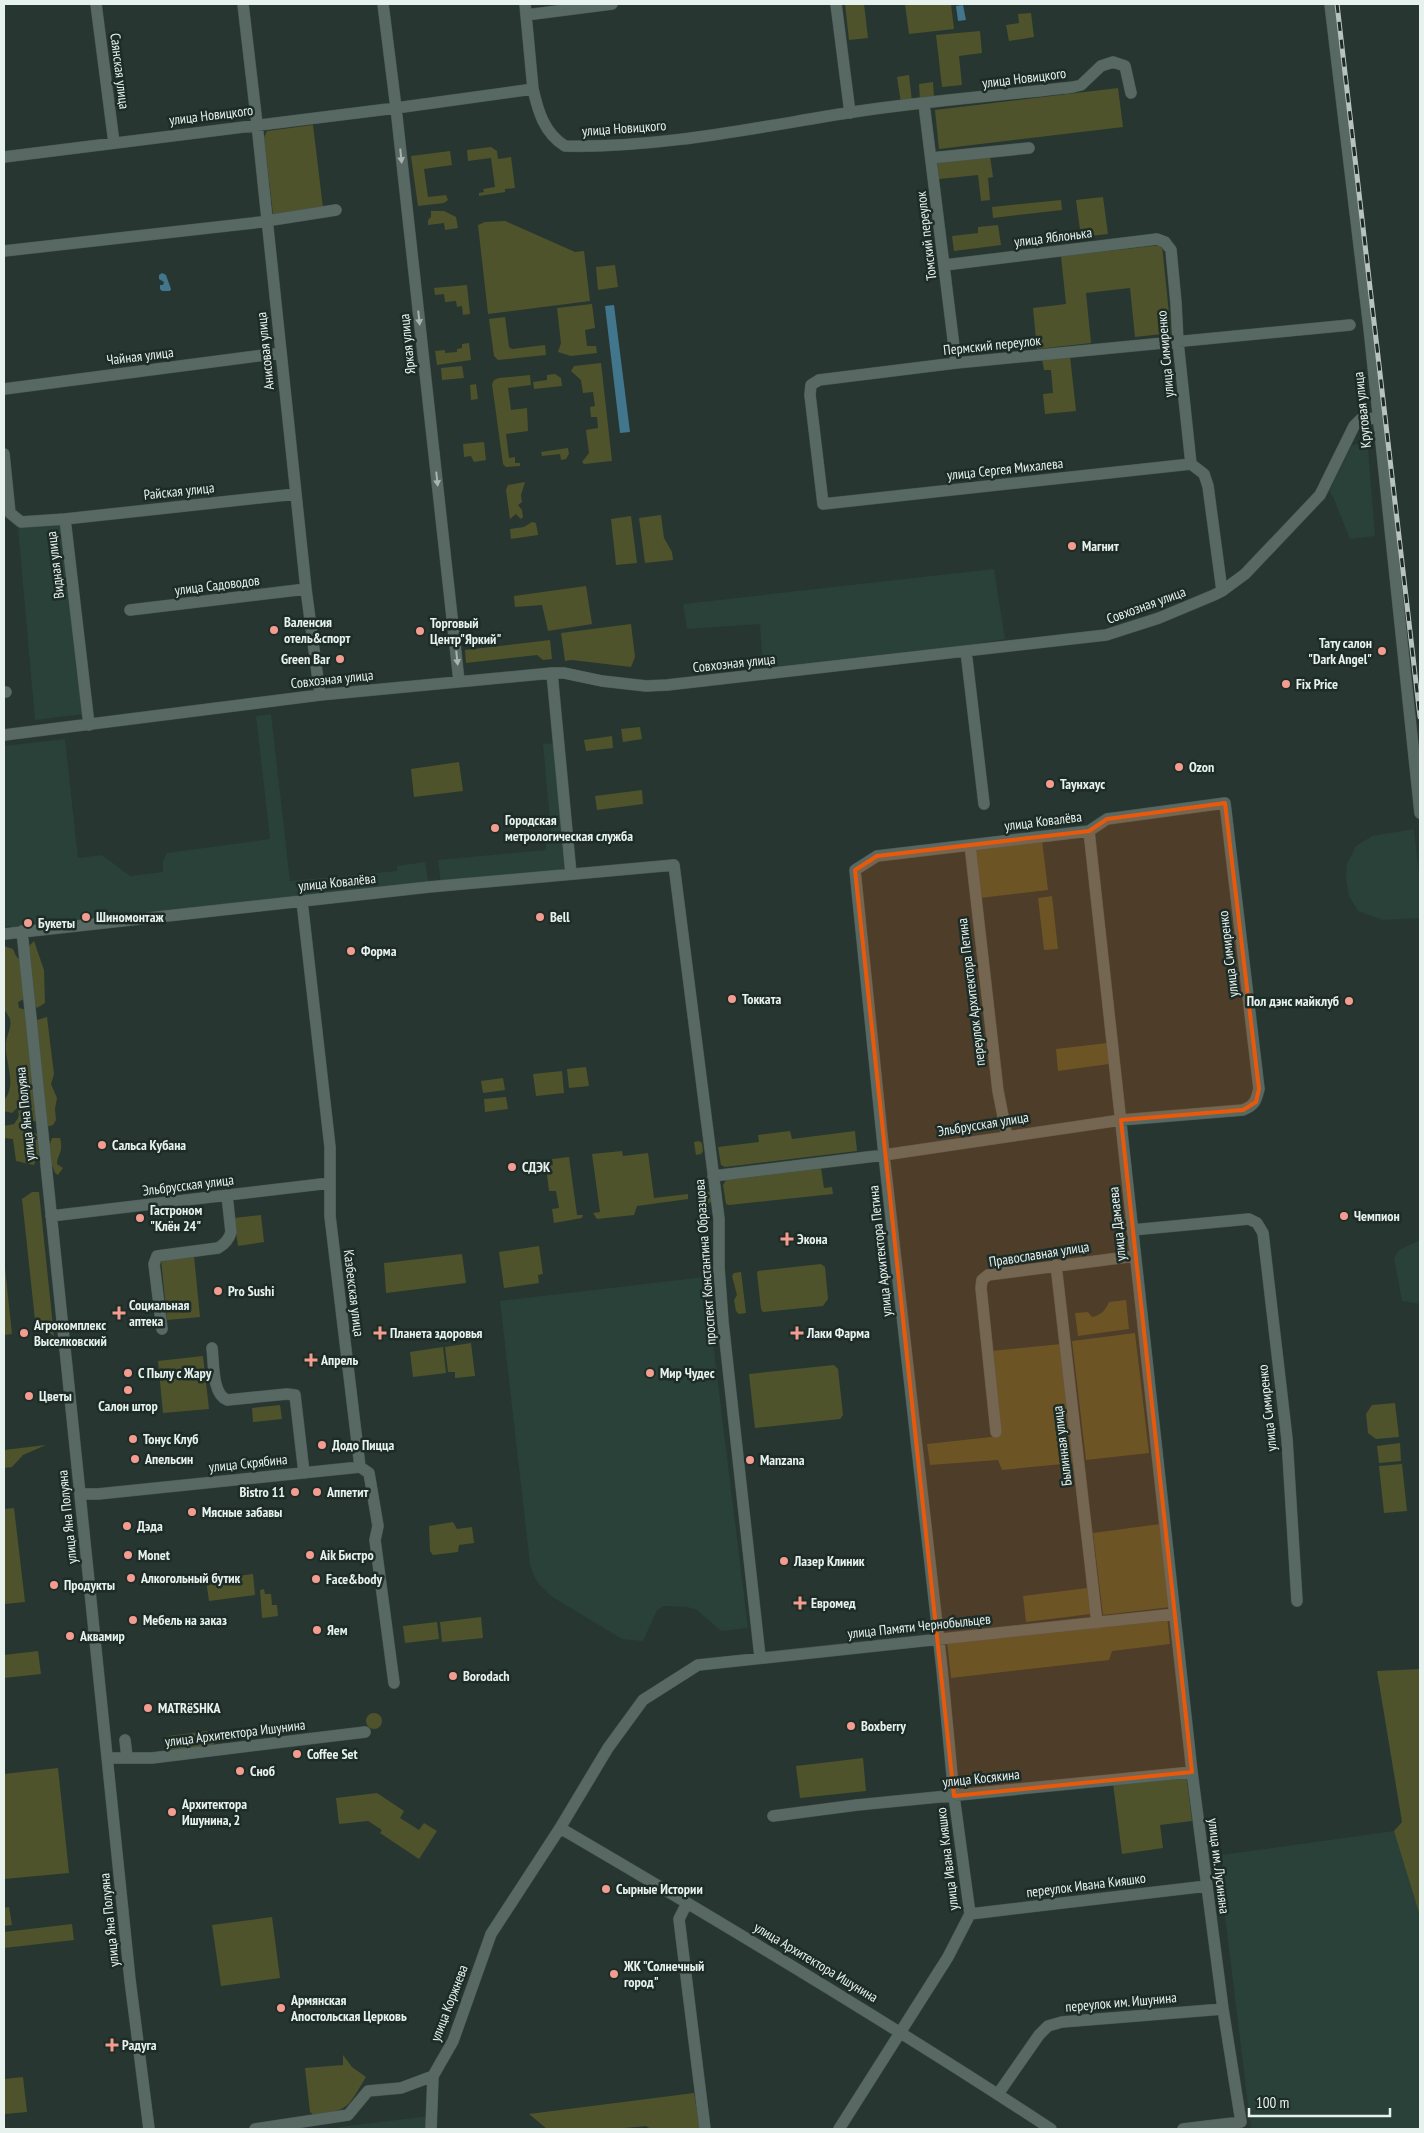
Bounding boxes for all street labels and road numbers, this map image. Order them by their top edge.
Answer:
street label: Саянская улица [106,32,134,110]
street label: улица Новицкого [981,64,1067,92]
street label: улица Новицкого [168,101,254,129]
street label: улица Новицкого [581,116,667,140]
street label: Томский переулок [912,190,940,282]
street label: улица Яблонька [1013,223,1093,251]
street label: улица Симиренко [1152,310,1178,398]
street label: Анисовая улица [252,311,278,391]
street label: Яркая улица [395,313,419,375]
street label: Пермский переулок [942,331,1042,359]
street label: Чайная улица [106,343,174,369]
street label: Круговая улица [1349,371,1375,449]
street label: улица Сергея Михалева [946,454,1064,484]
street label: Райская улица [143,478,215,504]
street label: Видная улица [42,530,68,600]
street label: улица Садоводов [174,571,261,599]
street label: Совхозная улица [1104,582,1188,628]
street label: Совхозная улица [692,650,776,676]
street label: Совхозная улица [290,666,374,692]
street label: улица Ковалёва [1003,807,1083,835]
street label: улица Ковалёва [297,869,377,895]
street label: улица Симиренко [1214,910,1242,998]
street label: переулок Архитектора Петина [953,917,989,1067]
street label: улица Яна Полуяна [11,1066,39,1162]
street label: Эльбрусская улица [936,1108,1030,1140]
street label: Эльбрусская улица [141,1170,235,1200]
street label: проспект Константина Образцова [690,1179,720,1345]
street label: улица Архитектора Петина [864,1185,896,1317]
street label: улица Дамаева [1104,1186,1130,1262]
street label: Православная улица [988,1237,1090,1271]
street label: Казбекская улица [340,1248,368,1338]
street label: улица Симиренко [1254,1364,1280,1452]
street label: Былинная улица [1048,1405,1076,1487]
street label: улица Скрябина [208,1450,288,1476]
street label: улица Яна Полуяна [53,1469,81,1565]
street label: улица Памяти Чернобыльцев [846,1609,992,1642]
street label: улица Архитектора Ишунина [164,1715,306,1751]
street label: улица Косякина [941,1765,1021,1791]
street label: улица Ивана Кияшко [932,1807,962,1911]
street label: улица им. Лусиняна [1204,1817,1234,1915]
street label: переулок Ивана Кияшко [1025,1869,1147,1901]
street label: улица Яна Полуяна [95,1872,123,1968]
street label: улица Архитектора Ишунина [751,1918,881,2006]
street label: улица Коржнева [426,1962,472,2044]
street label: переулок им. Ишунина [1065,1988,1177,2016]

